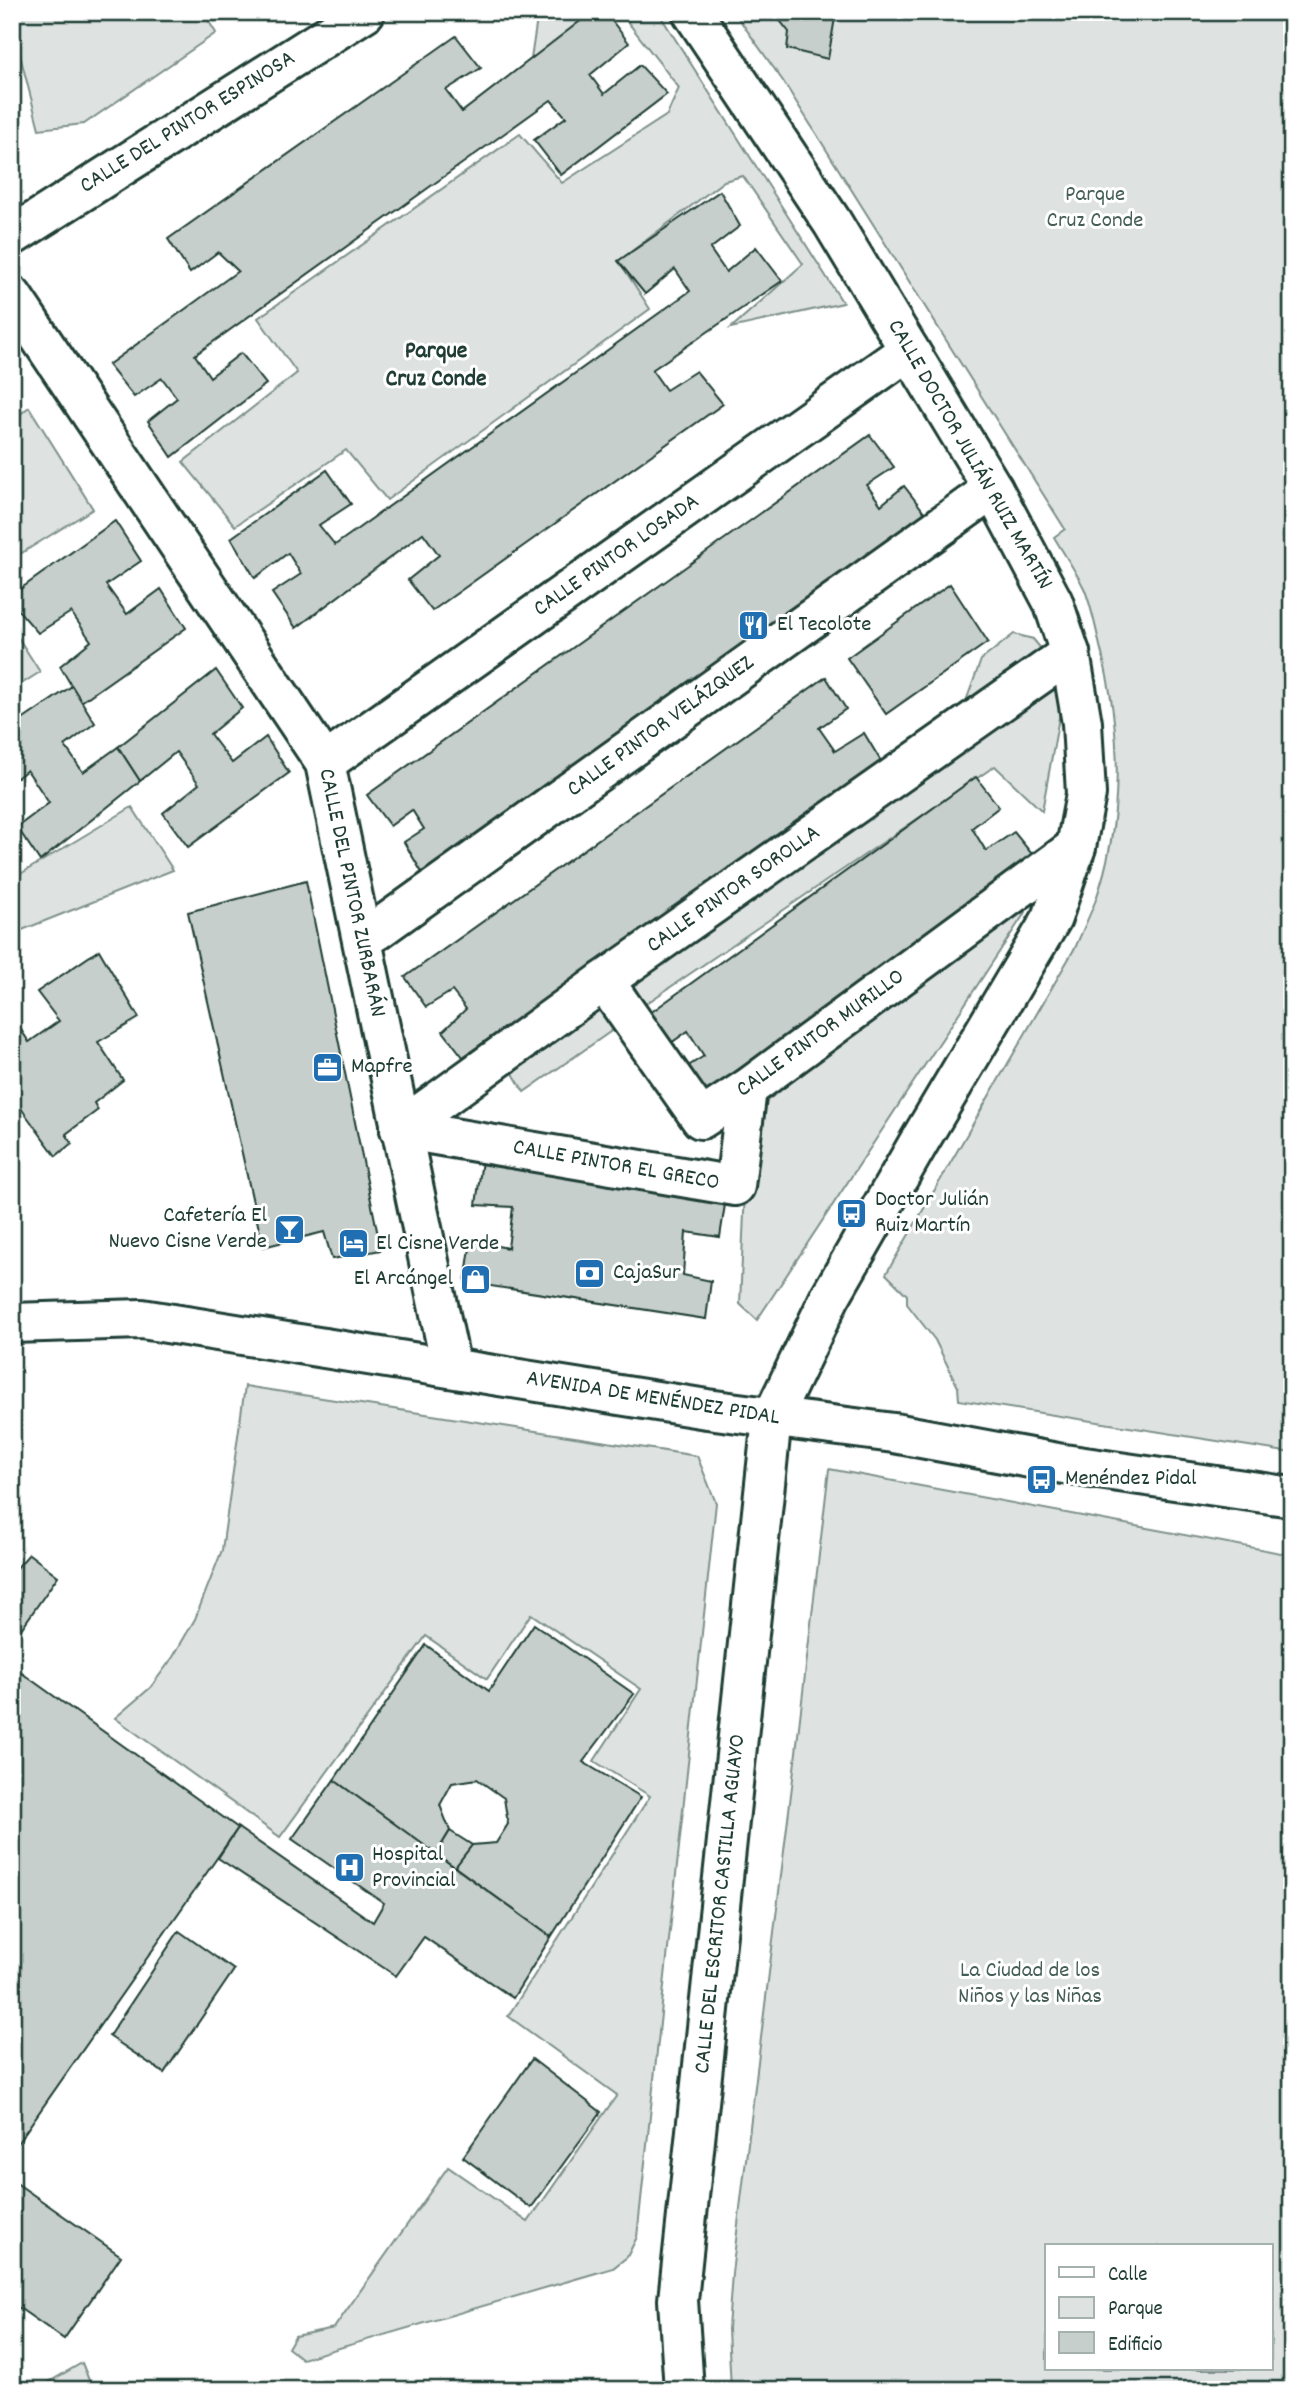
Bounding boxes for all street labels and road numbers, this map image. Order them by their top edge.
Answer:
street label: CALLE DEL PINTOR ESPINOSA [74,43,302,203]
street label: CALLE DOCTOR JULIÁN RUIZ MARTÍN [878,314,1060,596]
street label: CALLE PINTOR LOSADA [527,486,707,626]
street label: CALLE PINTOR VELÁZQUEZ [561,647,762,806]
street label: CALLE DEL PINTOR ZURBARÁN [308,766,394,1020]
street label: CALLE PINTOR SOROLLA [640,818,828,962]
street label: CALLE PINTOR MURILLO [730,962,912,1106]
street label: CALLE PINTOR EL GRECO [510,1132,722,1200]
street label: AVENIDA DE MENÉNDEZ PIDAL [524,1363,783,1435]
street label: CALLE DEL ESCRITOR CASTILLA AGUAYO [687,1733,755,2075]

